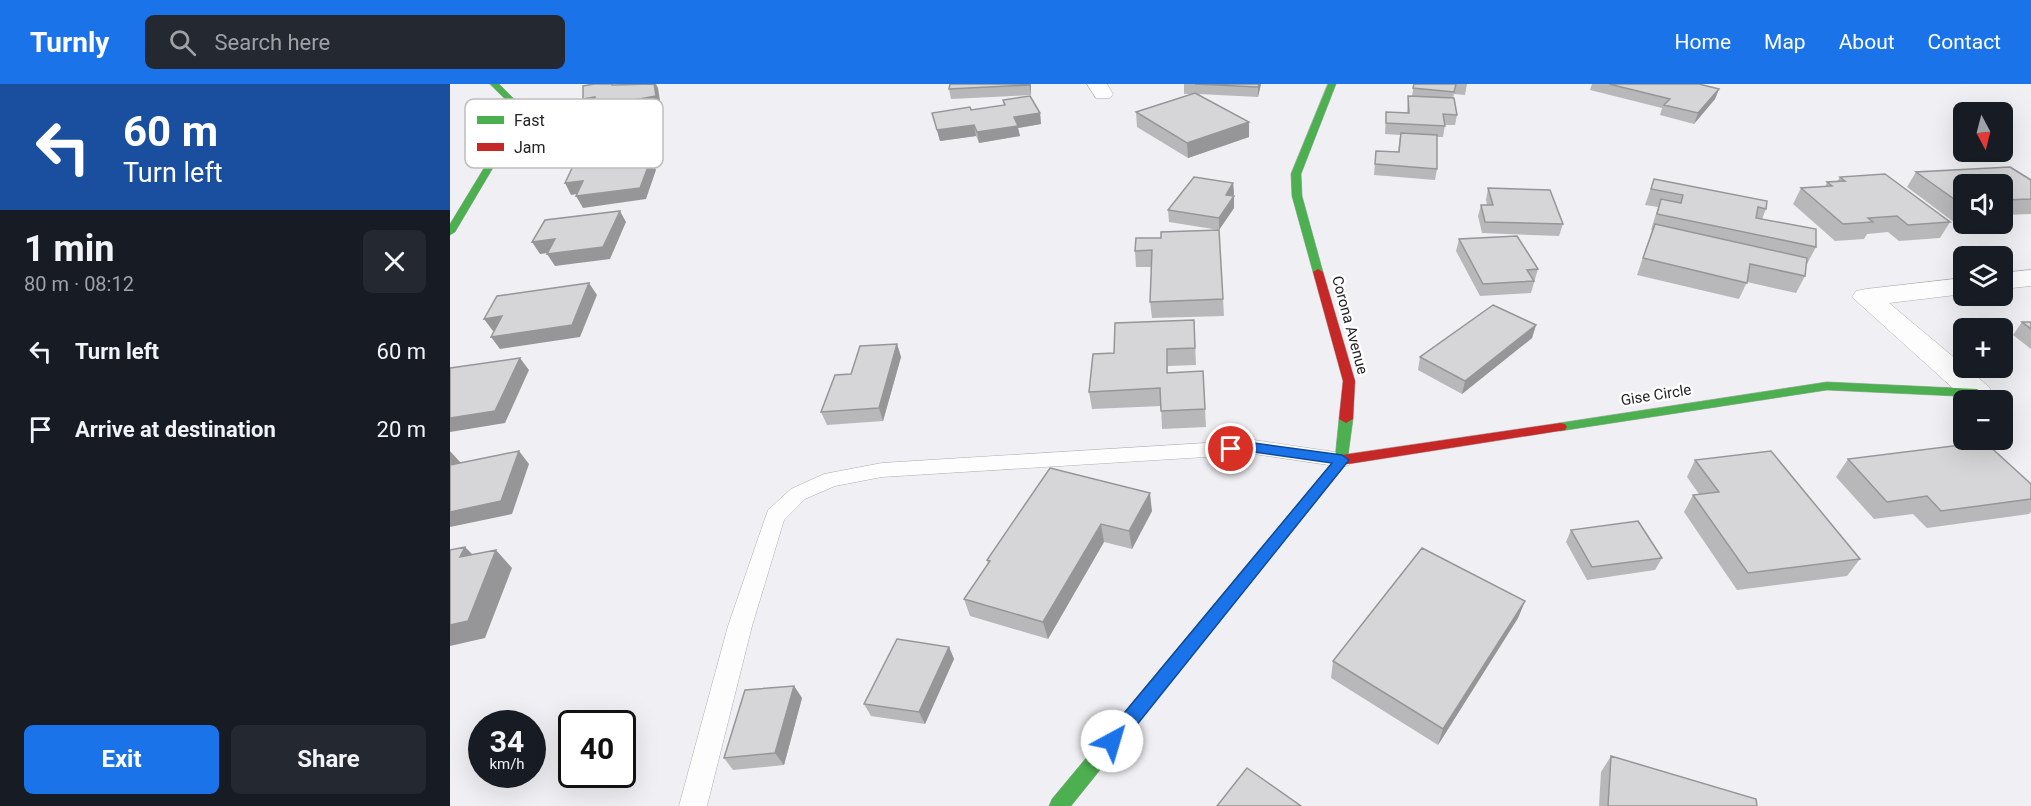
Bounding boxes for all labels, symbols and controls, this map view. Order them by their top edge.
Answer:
search box [145,15,565,69]
text: Turnly [30,26,109,59]
icon: search [166,26,199,59]
text: Search here [214,30,330,55]
text: Home [1675,30,1731,54]
text: Map [1764,30,1806,54]
text: About [1839,30,1895,54]
text: Contact [1928,30,2001,54]
legend [465,99,663,168]
north arrow [1953,102,2013,162]
map controls [1953,102,2013,450]
text: 60 m [123,107,218,156]
icon: left [24,108,102,186]
text: Fast [514,111,545,130]
text: Jam [514,138,546,157]
text: Turn left [123,157,223,189]
button: sound [1953,174,2013,234]
text: 1 min [24,228,115,270]
button: close [363,230,426,293]
button: layers [1953,246,2013,306]
text: 80 m · 08:12 [24,272,134,296]
street label: Corona Avenue [1328,274,1372,376]
button: + [1953,318,2013,378]
icon: left [24,335,57,368]
text: Turn left [75,339,159,364]
text: 60 m [377,339,426,364]
street label: Gise Circle [1619,381,1693,409]
button: − [1953,390,2013,450]
icon: arrive [24,413,57,446]
text: Arrive at destination [75,417,276,442]
text: 20 m [377,417,426,442]
pin [1205,423,1256,474]
icon: arrive [1214,432,1247,465]
position arrow [1080,709,1144,773]
speed limit sign: 40 [558,710,636,788]
text: 34 [490,724,524,759]
button: Exit [24,725,219,794]
button: Share [231,725,426,794]
text: km/h [489,755,525,773]

